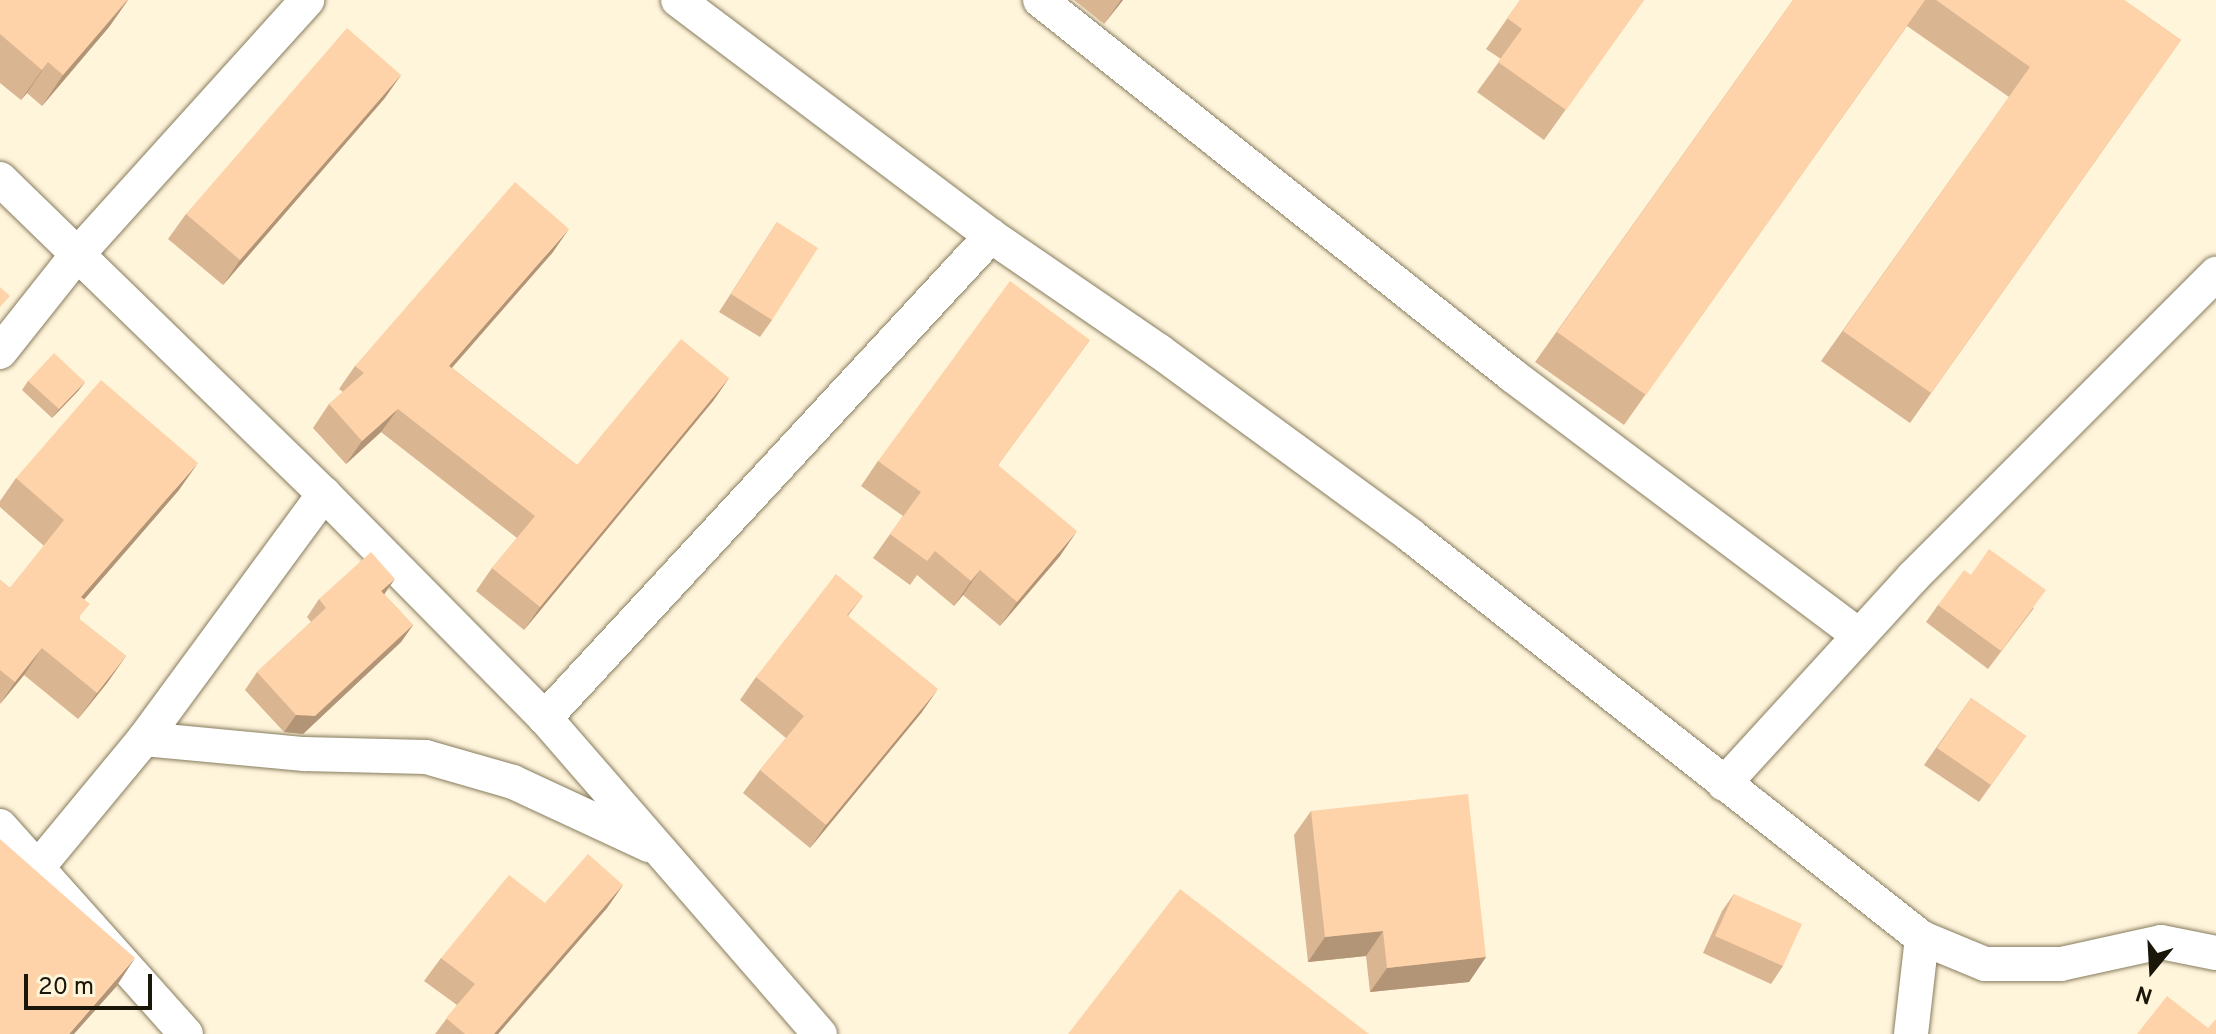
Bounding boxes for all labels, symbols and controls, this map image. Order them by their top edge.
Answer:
north arrow [2112,930,2192,1010]
scale bar [28,958,156,1008]
text: 20 m [38,973,94,1003]
text: N [2133,978,2156,1009]

